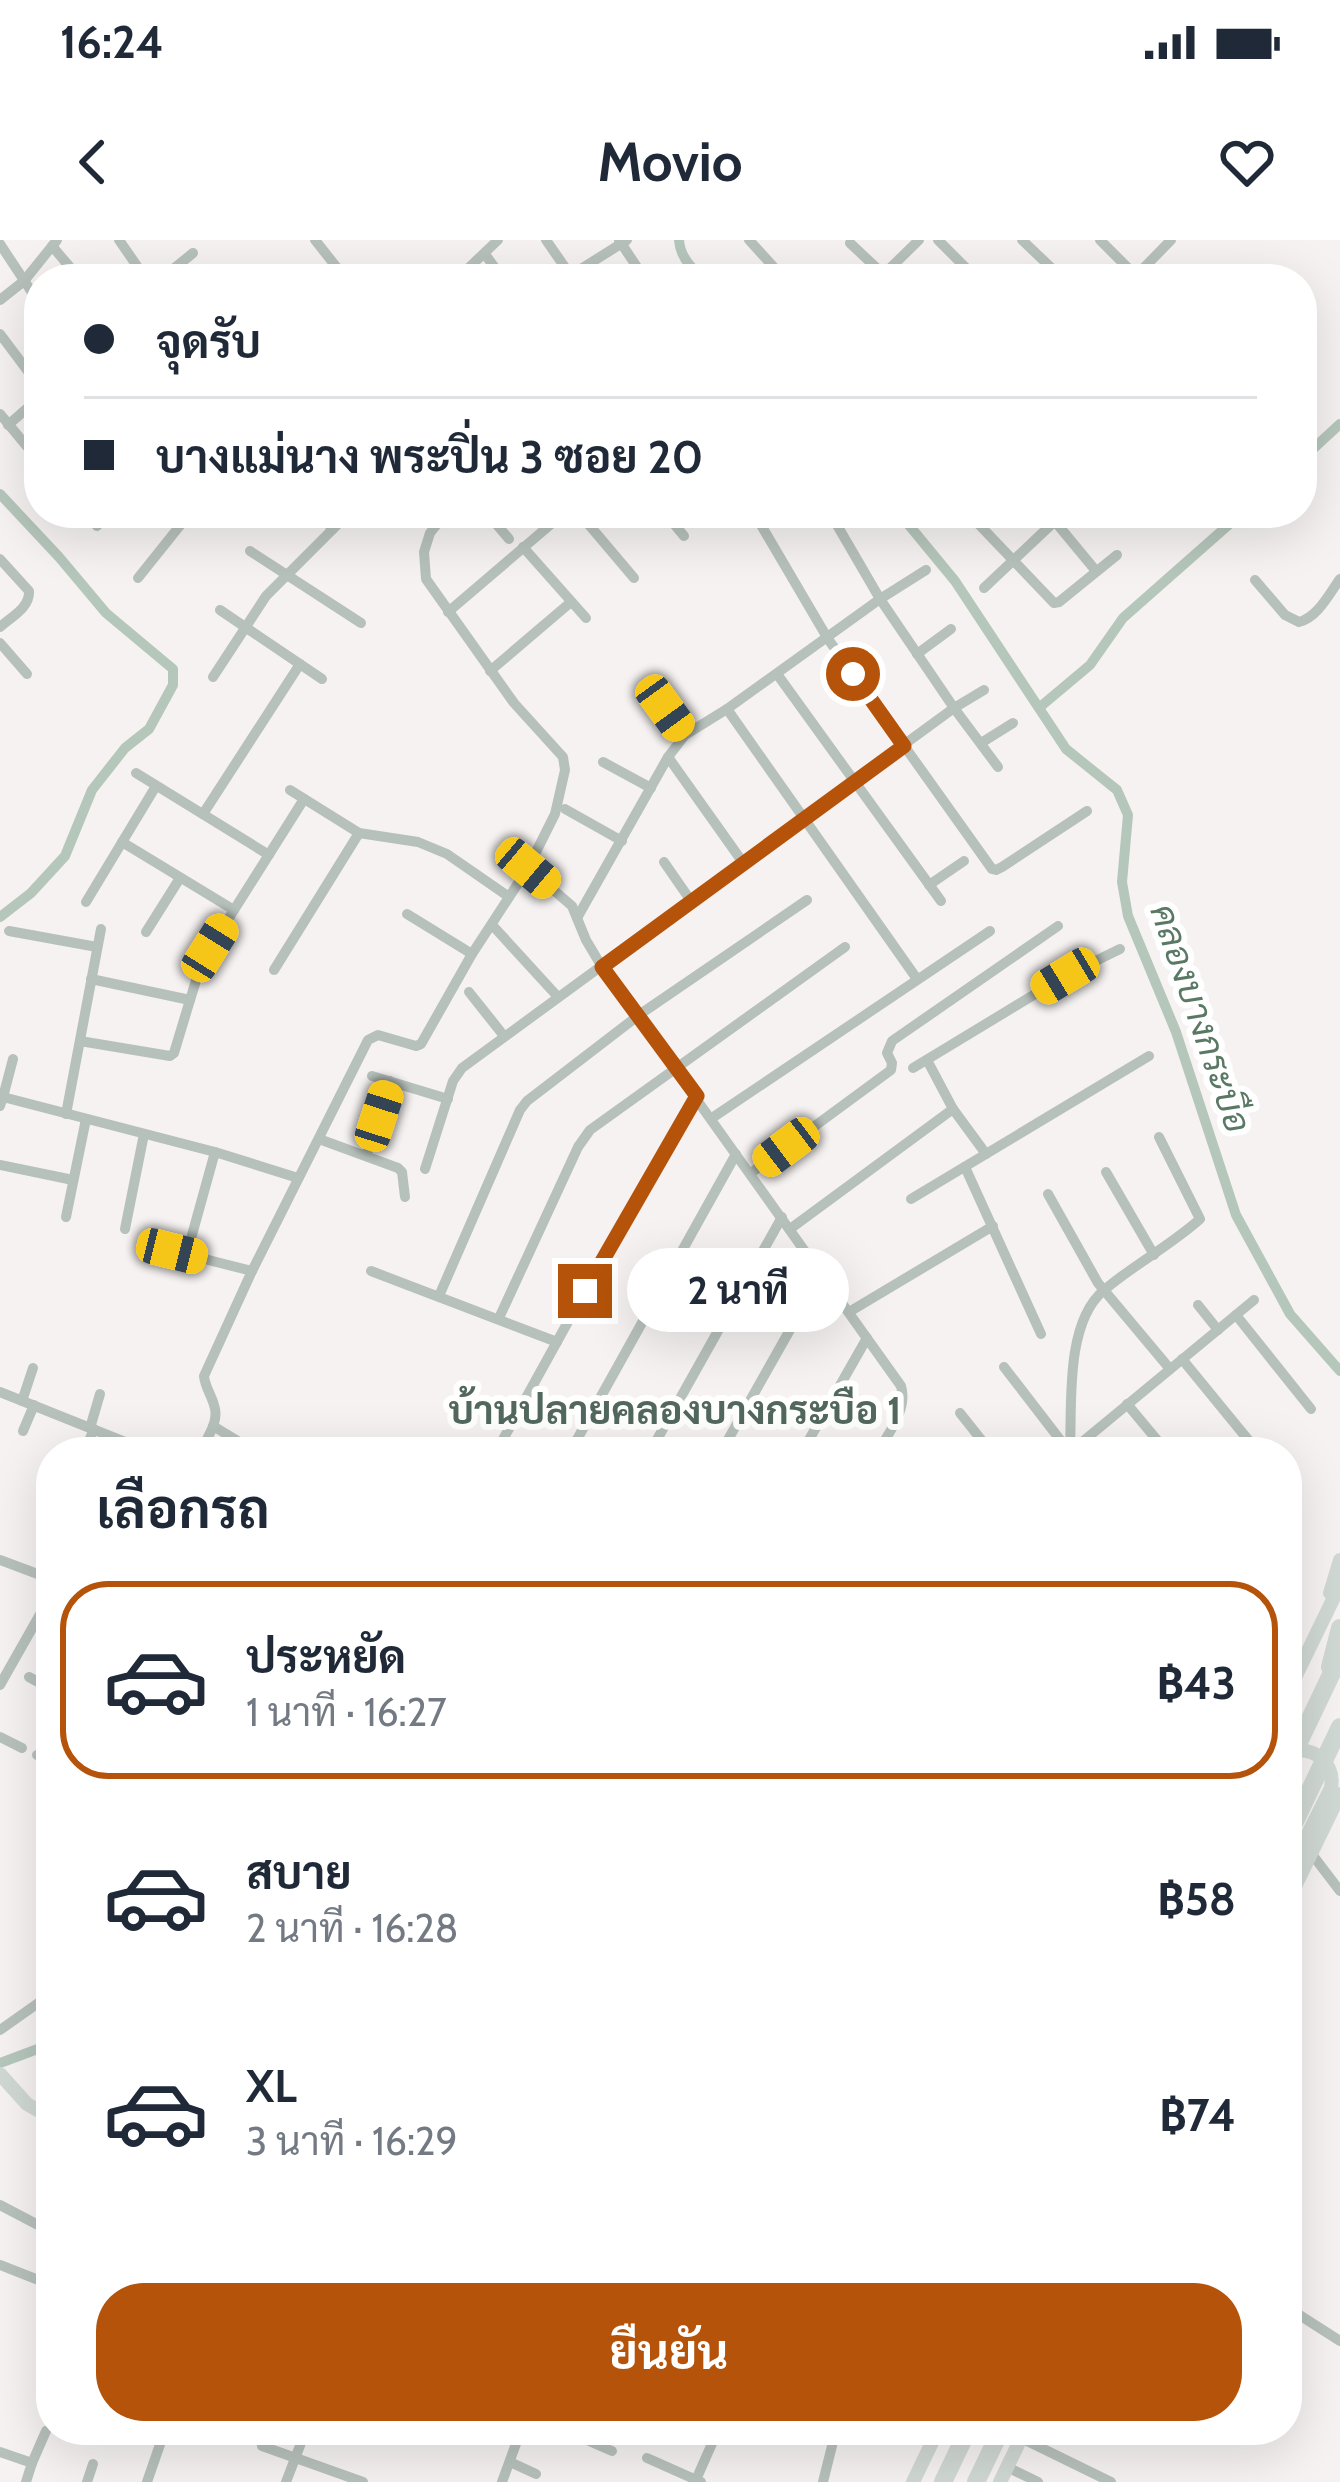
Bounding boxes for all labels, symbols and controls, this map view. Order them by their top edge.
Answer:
text: 16:24 [60,15,164,69]
icon: back [60,129,126,195]
text: Movio [597,129,743,195]
icon: heart [1214,129,1280,195]
text: จุดรับ [156,315,261,369]
text: บางแม่นาง พระปิ่น 3 ซอย 20 [156,430,703,484]
route start [826,647,880,701]
car [629,668,701,748]
car [489,831,567,905]
water label: คลองบางกระบือ [1141,898,1261,1138]
car [176,908,244,988]
car [1025,942,1105,1010]
car [351,1076,407,1156]
car [746,1111,826,1183]
car [133,1225,211,1277]
callout: 2 นาที [627,1249,849,1333]
route end [558,1264,612,1318]
text: 2 นาที [687,1266,789,1314]
district label: บ้านปลายคลองบางกระบือ 1 [448,1385,902,1434]
text: เลือกรถ [96,1476,270,1542]
icon: car [102,1626,210,1734]
text: ประหยัด [246,1630,406,1684]
text: ฿43 [1157,1656,1236,1710]
text: 1 นาที · 16:27 [246,1688,447,1736]
icon: car [102,1842,210,1950]
text: สบาย [246,1846,352,1900]
text: ฿58 [1158,1872,1236,1926]
text: 2 นาที · 16:28 [246,1904,458,1952]
icon: car [102,2058,210,2166]
text: XL [246,2059,297,2113]
text: ฿74 [1159,2088,1236,2142]
text: 3 นาที · 16:29 [246,2117,458,2165]
button: ยืนยัน [96,2283,1242,2421]

